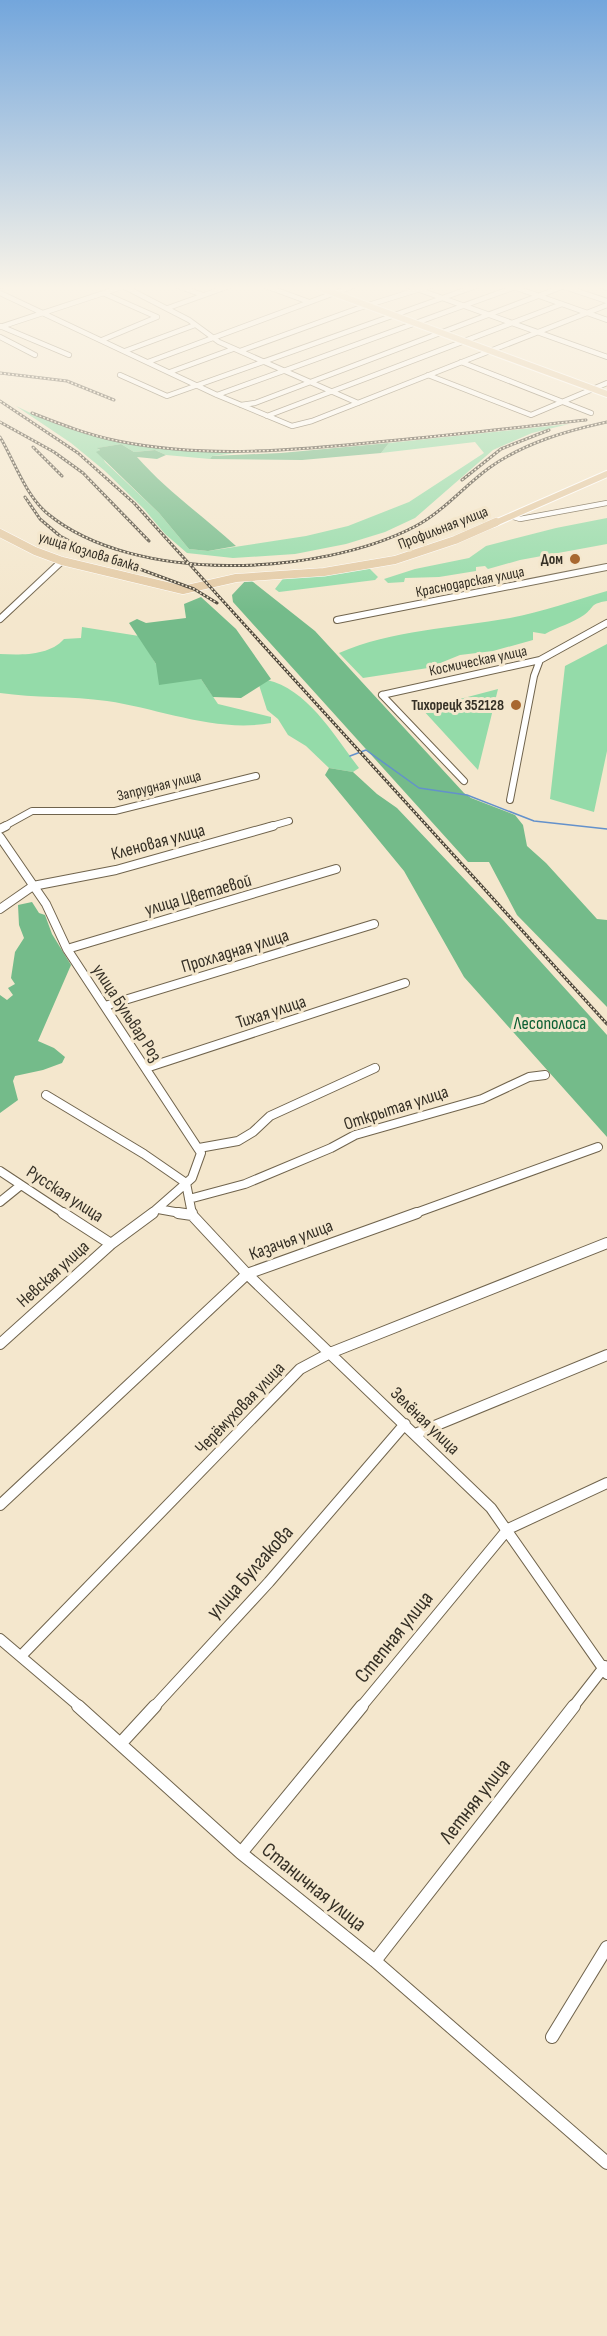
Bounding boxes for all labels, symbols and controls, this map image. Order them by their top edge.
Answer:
street label: Профильная улица [395,502,491,554]
street label: улица Козлова балка [36,528,142,576]
place label: Дом [541,550,563,569]
marker: Дом [568,552,582,566]
street label: Краснодарская улица [414,562,526,602]
street label: Космическая улица [427,641,529,681]
place label: Тихорецк 352128 [411,696,504,715]
marker: Тихорецк 352128 [509,698,523,712]
street label: Запрудная улица [115,766,203,806]
street label: Кленовая улица [109,819,207,865]
street label: улица Цветаевой [142,870,254,920]
street label: Прохладная улица [179,925,291,977]
street label: улица Бульвар Роз [88,960,166,1066]
street label: Тихая улица [233,991,309,1033]
park label: Лесополоса [513,1013,586,1034]
street label: Открытая улица [341,1081,451,1135]
street label: Русская улица [23,1161,107,1227]
street label: Казачья улица [246,1215,336,1265]
street label: Невская улица [13,1236,93,1312]
street label: Черёмуховая улица [191,1358,289,1458]
street label: Зелёная улица [386,1383,464,1459]
street label: улица Булгакова [201,1520,299,1624]
street label: Степная улица [350,1586,438,1688]
street label: Летняя улица [434,1754,516,1849]
street label: Станичная улица [257,1837,371,1937]

